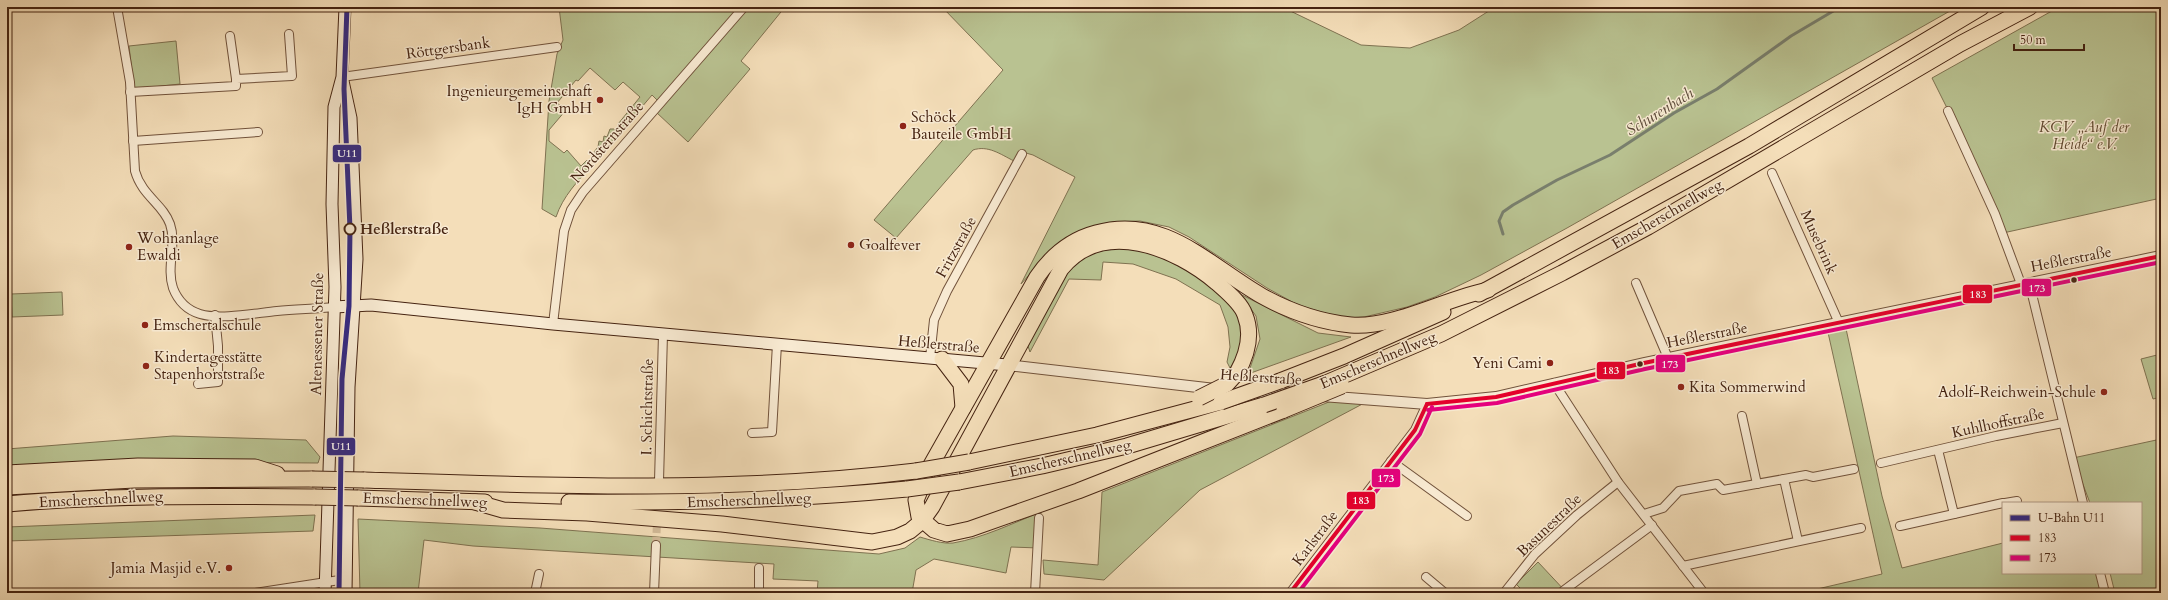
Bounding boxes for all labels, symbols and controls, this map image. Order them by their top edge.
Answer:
scale bar [2014,26,2084,52]
street label: Röttgersbank [405,32,491,64]
text: 50 m [2020,32,2047,48]
place label: Ingenieurgemeinschaft IgH GmbH [447,81,592,118]
water label: Schurenbach [1621,82,1698,141]
marker: Ingenieurgemeinschaft IgH GmbH [595,95,605,105]
street label: Nordsternstraße [566,97,648,187]
place label: Schöck Bauteile GmbH [911,107,1012,144]
park label: KGV „Auf der Heide“ e.V. [2039,117,2130,154]
marker: Schöck Bauteile GmbH [898,121,908,131]
line badge: U11 [332,144,362,163]
text: U11 [337,146,357,161]
street label: Emscherschnellweg [1608,174,1726,254]
street label: Musebrink [1796,207,1842,277]
street label: Fritzstraße [931,213,981,281]
place label: Heßlerstraße [360,219,449,239]
marker: Heßlerstraße [343,222,357,236]
place label: Wohnanlage Ewaldi [136,228,219,265]
place label: Goalfever [859,235,921,255]
marker: Goalfever [846,240,856,250]
street label: Heßlerstraße [2029,241,2113,277]
marker: Wohnanlage Ewaldi [124,242,134,252]
street label: Altenessener Straße [306,272,328,396]
unlabelled marker [2069,275,2079,285]
line badge: 173 [2021,278,2052,297]
text: 173 [2029,281,2046,296]
line badge: 183 [1962,284,1993,304]
text: 183 [1970,287,1987,302]
place label: Emschertalschule [153,315,261,335]
street label: Heßlerstraße [1665,317,1749,353]
marker: Emschertalschule [140,320,150,330]
street label: Emscherschnellweg [1317,326,1440,394]
street label: Heßlerstraße [897,330,981,358]
place label: Kindertagesstätte Stapenhorststraße [154,347,265,384]
place label: Yeni Cami [1472,353,1542,373]
line badge: 173 [1655,354,1686,373]
text: 173 [1662,357,1679,372]
street label: I. Schichtstraße [636,358,658,456]
marker: Yeni Cami [1545,358,1555,368]
unlabelled marker [1635,359,1645,369]
marker: Kindertagesstätte Stapenhorststraße [141,361,151,371]
line badge: 183 [1596,361,1626,380]
text: 183 [1603,363,1620,378]
street label: Heßlerstraße [1219,364,1303,390]
place label: Kita Sommerwind [1689,377,1806,397]
marker: Kita Sommerwind [1676,382,1686,392]
place label: Adolf-Reichwein-Schule [1938,382,2096,402]
marker: Adolf-Reichwein-Schule [2099,387,2109,397]
street label: Kuhlhoffstraße [1950,403,2046,443]
street label: Emscherschnellweg [1007,434,1134,482]
line badge: U11 [326,437,356,456]
text: U11 [331,439,351,454]
line badge: 173 [1371,468,1401,488]
text: 173 [1378,471,1395,486]
street label: Emscherschnellweg [38,486,164,512]
street label: Emscherschnellweg [362,488,488,512]
street label: Emscherschnellweg [686,488,812,512]
street label: Basunestraße [1512,489,1586,561]
line badge: 183 [1346,491,1376,510]
text: 183 [1353,493,1370,508]
legend [2002,502,2142,574]
street label: Karlstraße [1288,506,1342,570]
text: U-Bahn U11 [2038,510,2105,526]
text: 183 [2038,530,2056,546]
text: 173 [2038,550,2056,566]
place label: Jamia Masjid e.V. [108,558,221,578]
marker: Jamia Masjid e.V. [224,563,234,573]

